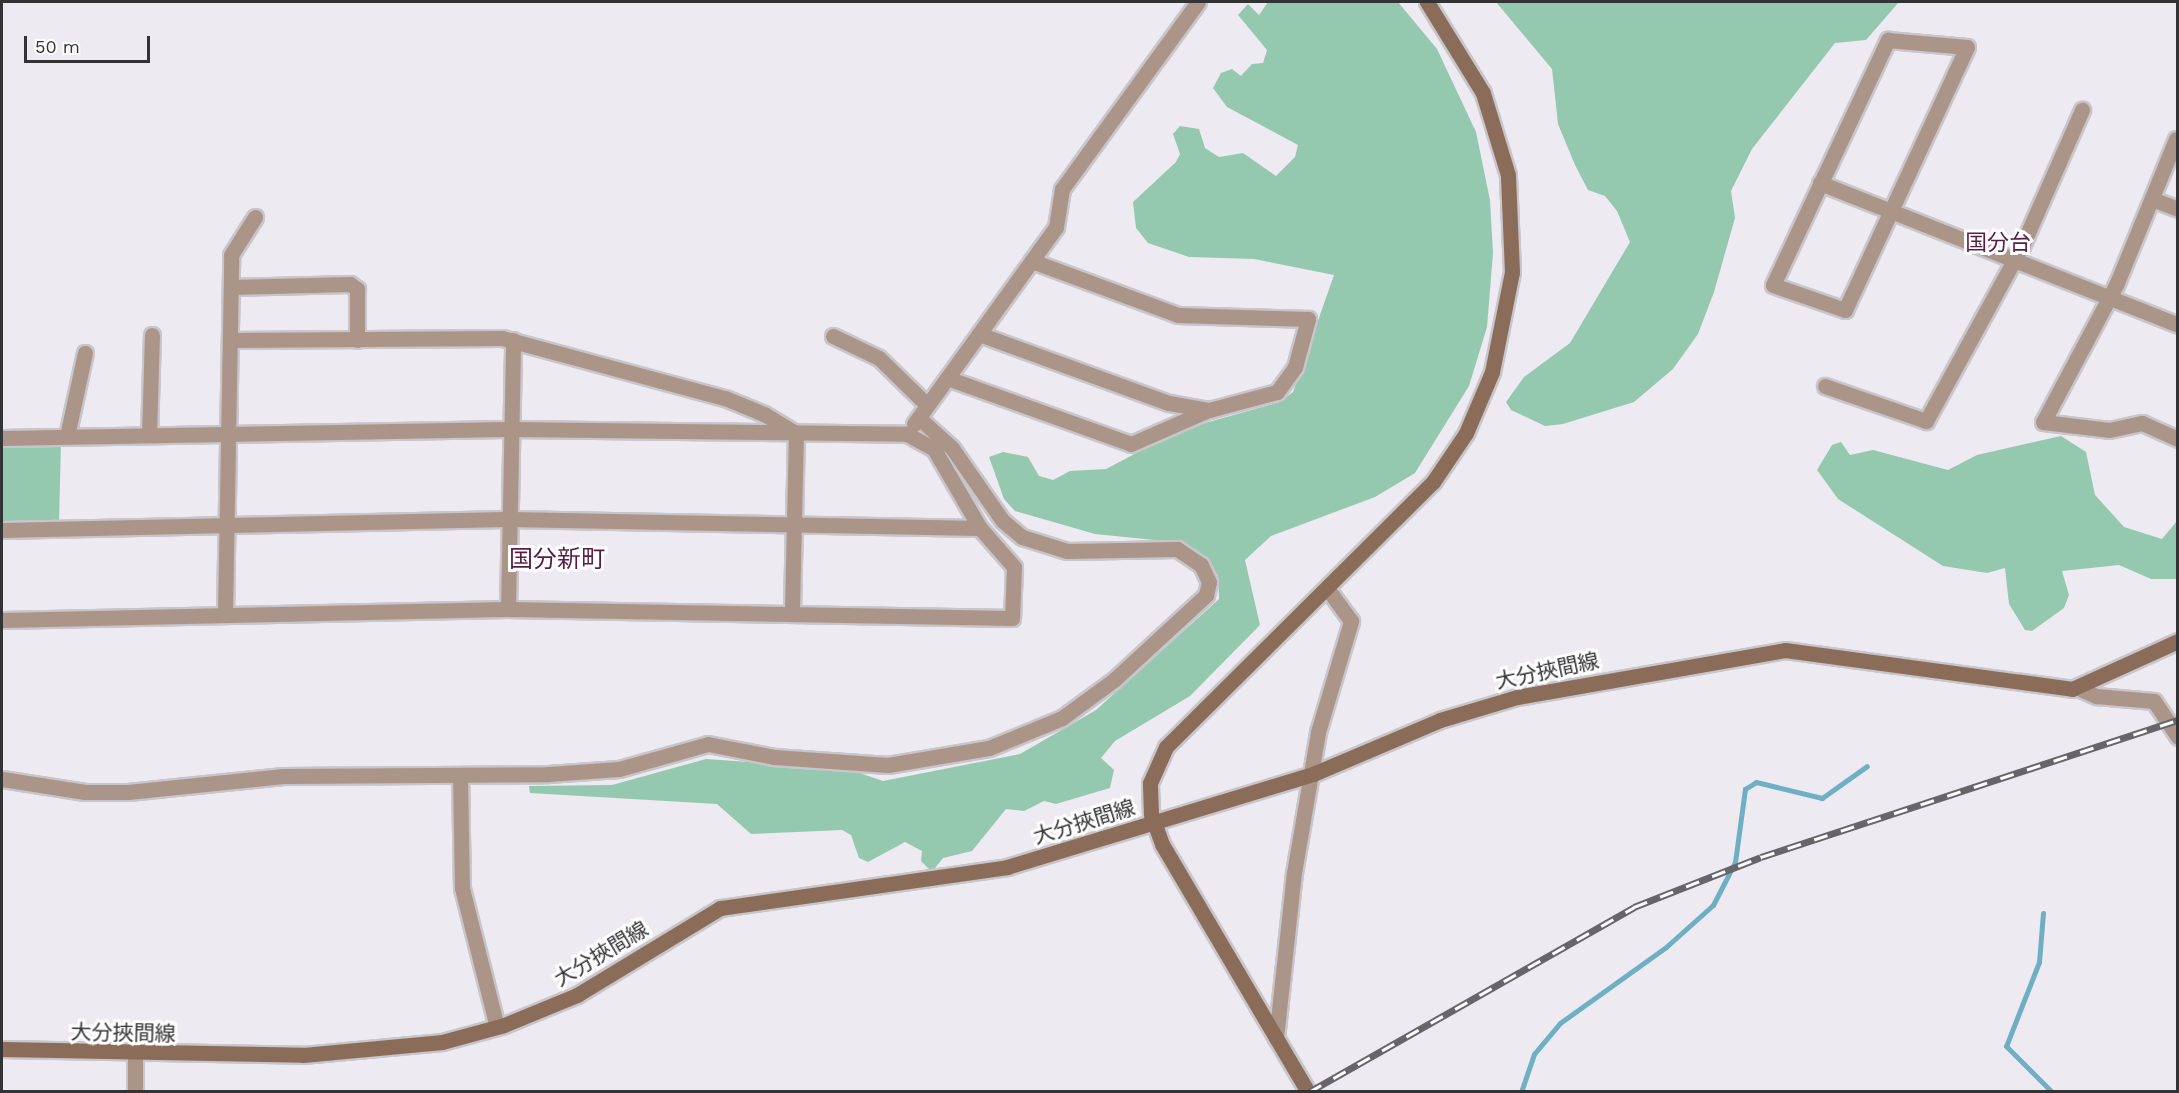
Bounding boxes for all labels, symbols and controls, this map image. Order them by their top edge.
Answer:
scale bar [27,24,153,62]
text: 50 m [35,36,80,57]
district label: 国分台 [1965,230,2031,256]
district label: 国分新町 [509,546,605,574]
street label: 大分挾間線 [1493,648,1601,694]
street label: 大分挾間線 [1030,795,1138,849]
street label: 大分挾間線 [550,916,652,992]
street label: 大分挾間線 [70,1019,176,1047]

